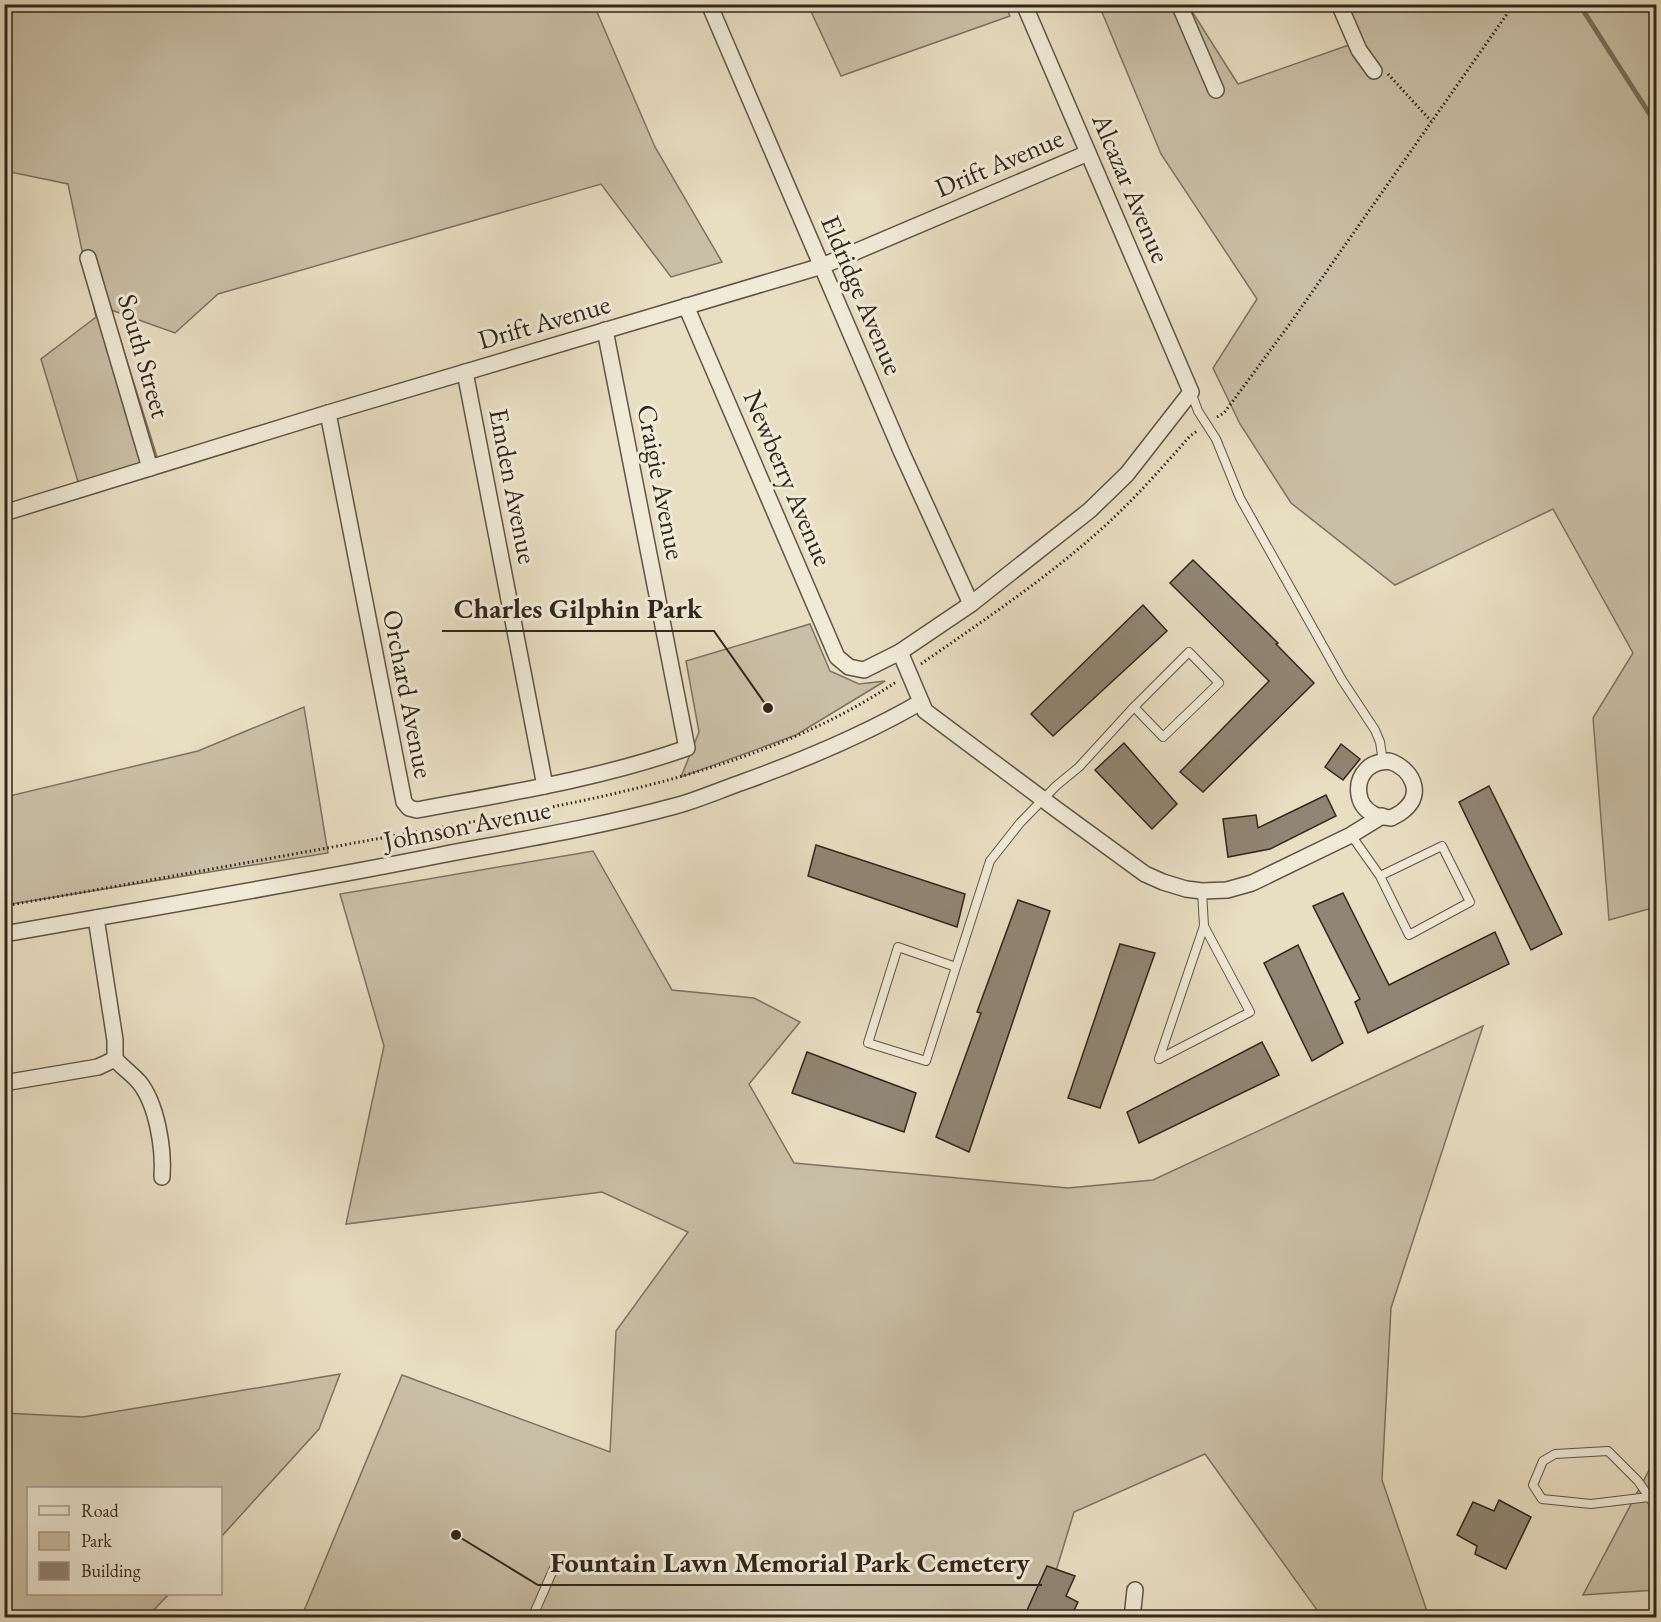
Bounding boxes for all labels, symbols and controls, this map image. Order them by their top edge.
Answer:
street label: Alcazar Avenue [1084,107,1179,268]
street label: Drift Avenue [929,120,1068,205]
street label: Eldridge Avenue [813,210,912,380]
street label: Drift Avenue [474,286,614,357]
street label: South Street [110,290,179,422]
street label: Newberry Avenue [736,385,841,571]
street label: Craigie Avenue [629,401,694,562]
street label: Emden Avenue [481,405,546,567]
callout: Charles Gilphin Park [442,585,714,631]
text: Charles Gilphin Park [454,590,703,626]
street label: Orchard Avenue [375,607,442,781]
street label: Johnson Avenue [378,791,553,858]
legend [27,1487,222,1595]
text: Road [81,1499,120,1522]
text: Park [81,1529,112,1552]
callout: Fountain Lawn Memorial Park Cemetery [538,1539,1042,1585]
text: Fountain Lawn Memorial Park Cemetery [550,1544,1030,1580]
text: Building [81,1559,141,1582]

